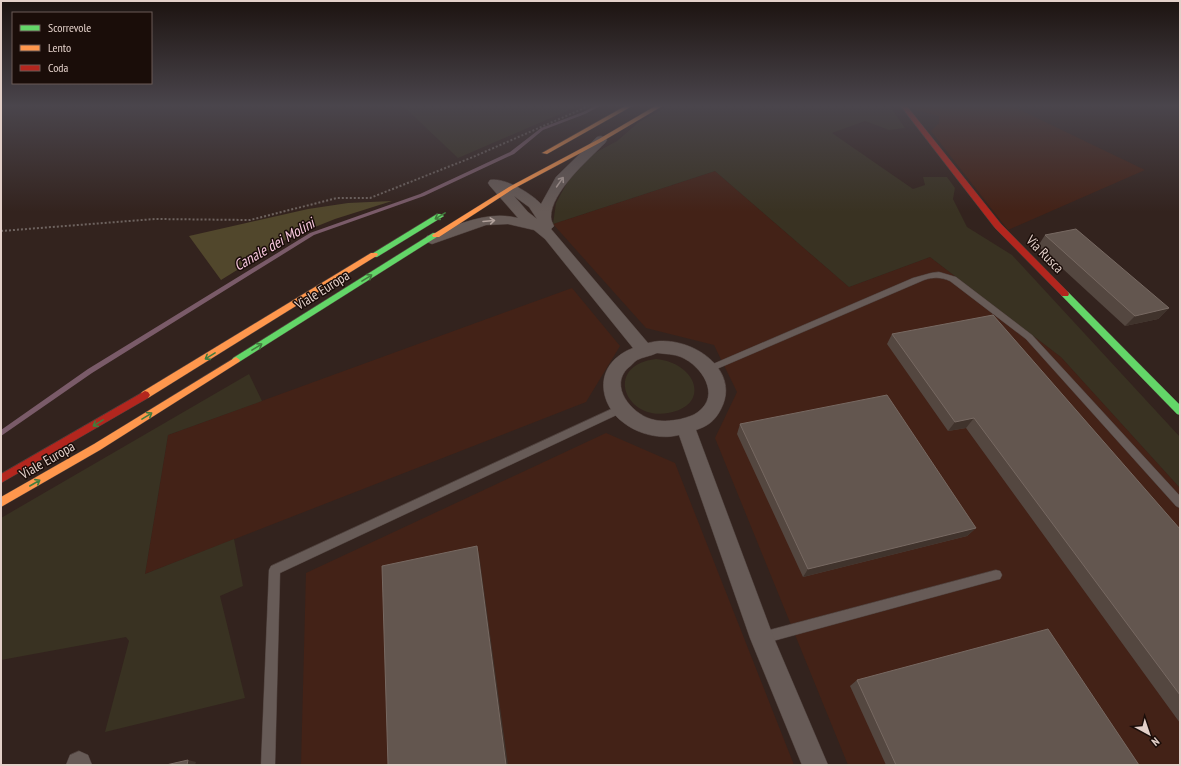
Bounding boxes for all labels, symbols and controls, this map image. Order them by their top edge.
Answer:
legend [12,12,152,84]
text: Scorrevole [48,20,91,35]
text: Lento [48,40,71,55]
text: Coda [48,60,69,75]
one-way arrow [556,176,564,187]
water label: Canale dei Molini [230,212,319,275]
one-way arrow [434,212,446,220]
one-way arrow [482,217,495,225]
street label: Via Rusca [1022,231,1068,277]
street label: Viale Europa [291,266,353,314]
one-way arrow [361,274,373,282]
one-way arrow [251,343,263,351]
one-way arrow [204,353,216,361]
one-way arrow [141,412,152,421]
one-way arrow [92,420,104,428]
street label: Viale Europa [15,437,78,483]
one-way arrow [29,478,41,486]
north arrow [1129,714,1169,754]
text: N [1149,734,1162,749]

